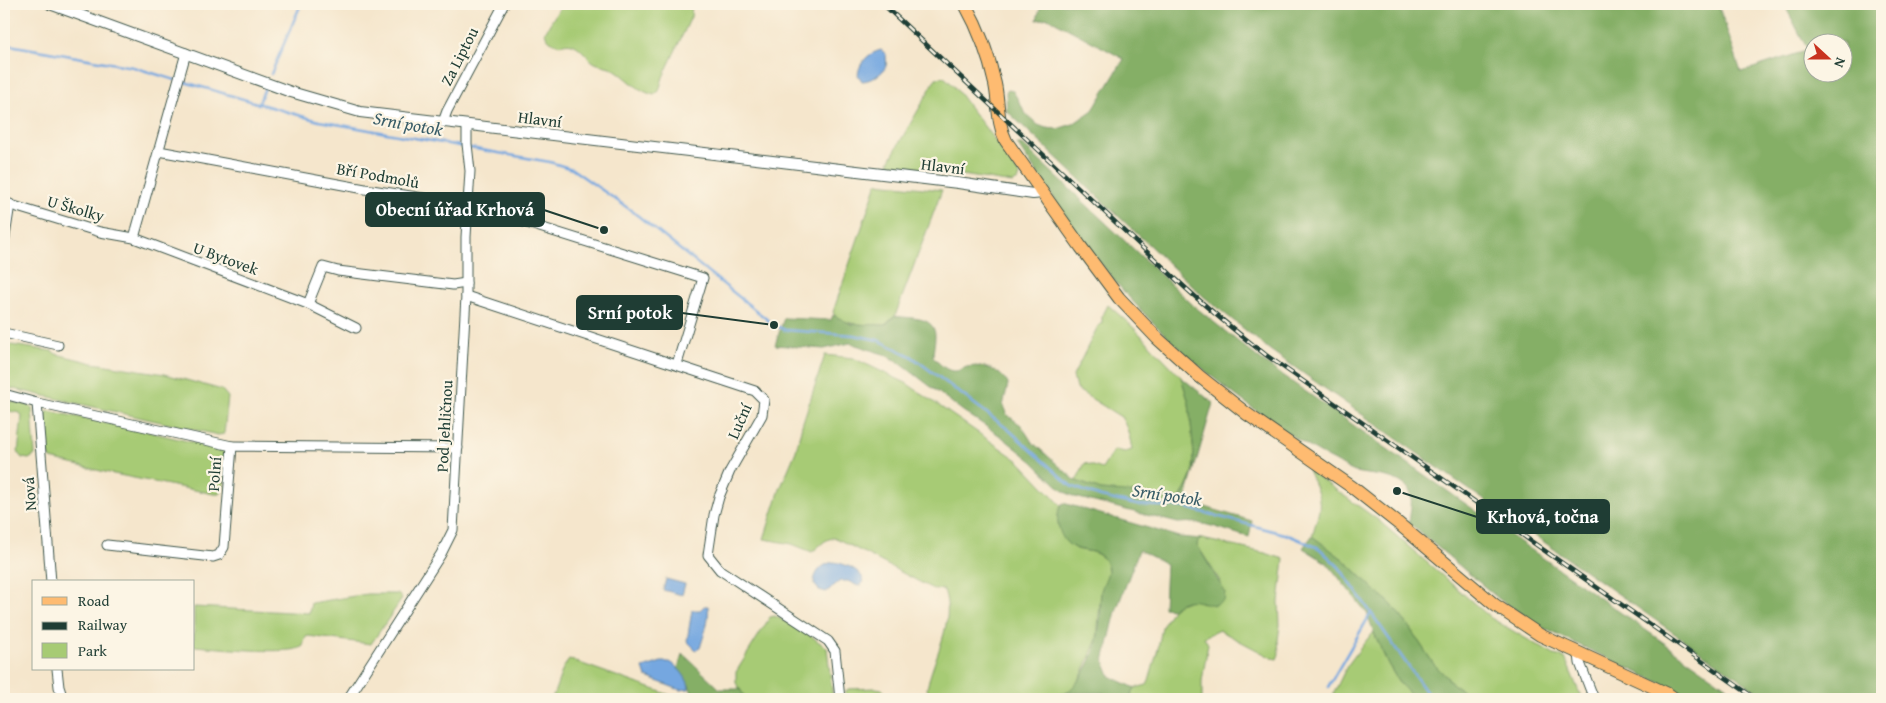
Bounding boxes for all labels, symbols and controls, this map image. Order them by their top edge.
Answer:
street label: Za Liptou [434,22,484,90]
north arrow [1804,32,1854,82]
text: N [1829,55,1851,71]
water label: Srní potok [371,104,446,143]
street label: Hlavní [517,104,564,134]
street label: Hlavní [920,151,967,181]
street label: Bří Podmolů [335,156,421,194]
street label: U Školky [45,188,107,228]
callout: Obecní úřad Krhová [366,193,544,226]
text: Obecní úřad Krhová [376,196,535,223]
street label: U Bytovek [190,235,263,281]
callout: Srní potok [577,296,682,329]
text: Srní potok [588,299,673,326]
street label: Pod Jehličnou [430,379,458,473]
street label: Luční [721,399,758,443]
street label: Polní [201,455,227,492]
street label: Nová [16,476,42,512]
water label: Srní potok [1130,476,1204,513]
callout: Krhová, točna [1477,500,1609,533]
text: Krhová, točna [1487,503,1600,530]
legend [32,580,195,670]
text: Road [78,590,109,611]
text: Railway [78,614,128,635]
text: Park [78,640,107,661]

